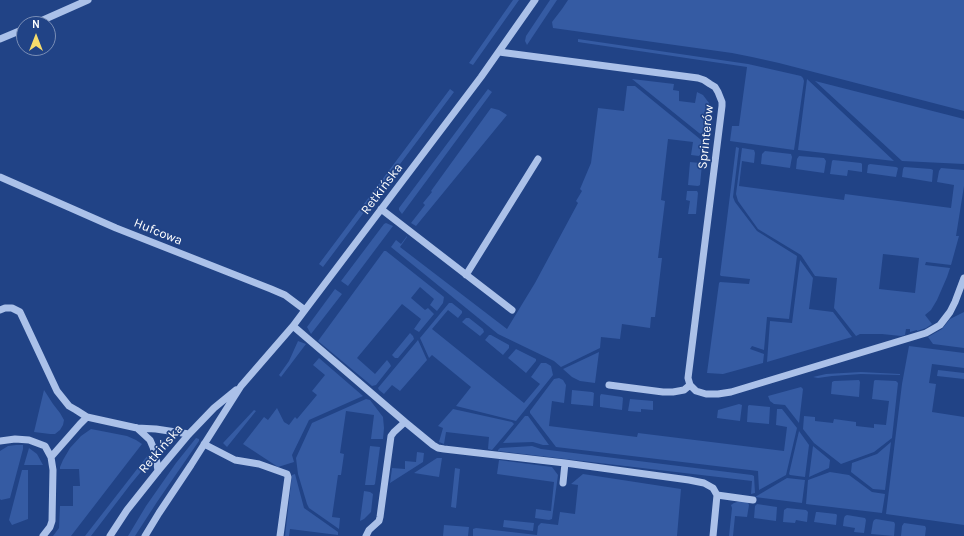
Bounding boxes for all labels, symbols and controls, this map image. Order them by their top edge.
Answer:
north arrow [16,16,56,56]
text: N [32,18,40,31]
street label: Sprinterów [695,104,717,170]
street label: Retkińska [358,160,406,218]
street label: Hufcowa [131,215,185,249]
street label: Retkińska [135,421,187,477]

